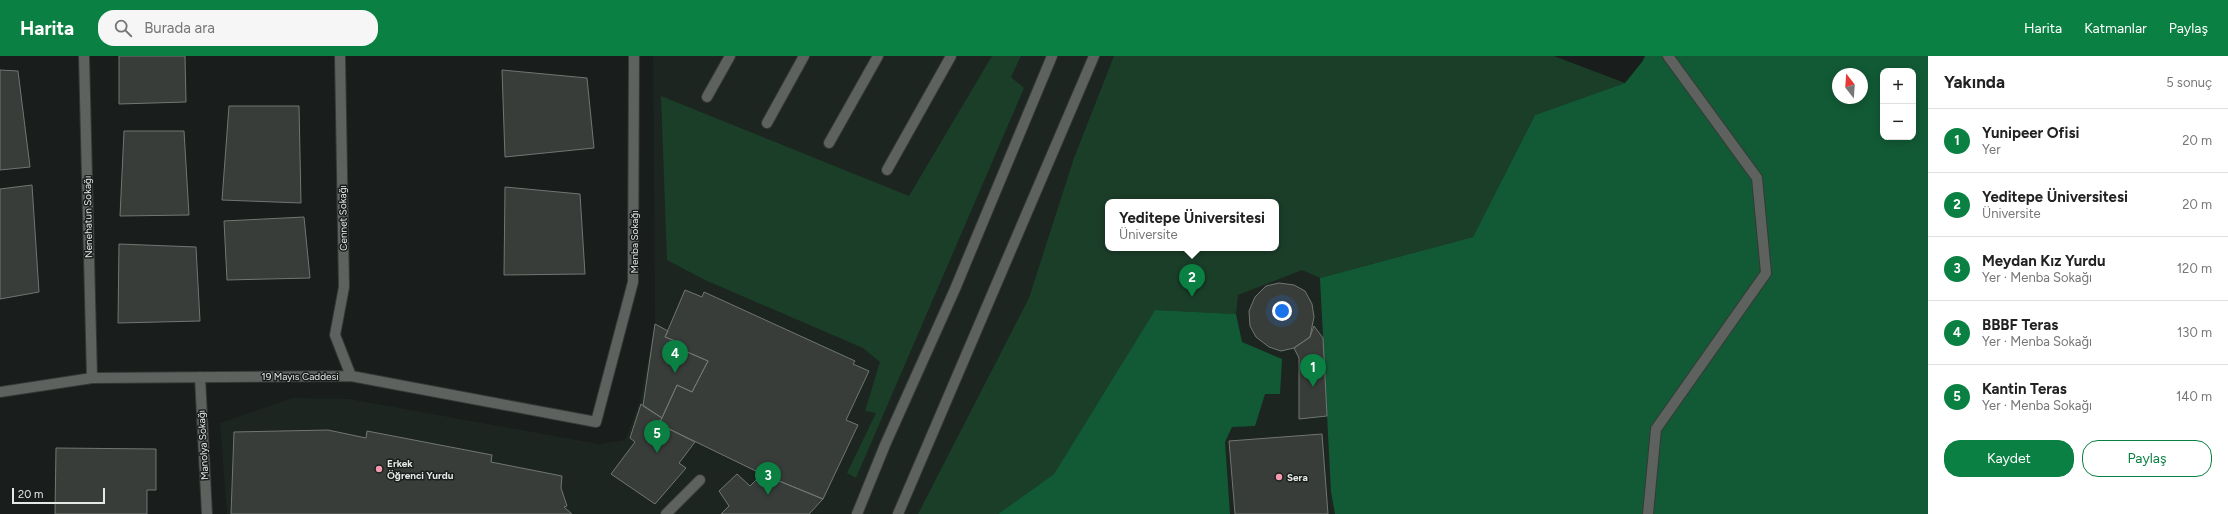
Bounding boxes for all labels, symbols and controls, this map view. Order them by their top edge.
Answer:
search box [98,10,378,46]
text: Harita [20,17,74,40]
icon: search [112,17,134,39]
text: Burada ara [144,19,215,37]
text: Harita [2024,20,2062,37]
text: Katmanlar [2084,20,2147,37]
text: Paylaş [2169,20,2208,37]
north arrow [1832,68,1868,104]
map controls [1880,68,1916,140]
button: + [1880,68,1916,104]
text: Yakında [1944,72,2005,92]
text: 5 sonuç [2166,75,2212,90]
button: − [1880,104,1916,140]
text: Yunipeer Ofisi [1982,124,2079,142]
text: 1 [1954,133,1960,148]
text: 20 m [2182,133,2212,148]
text: Yer [1982,142,2001,157]
street label: Nenehatun Sokağı [81,176,95,258]
street label: Cennet Sokağı [336,185,350,251]
text: Yeditepe Üniversitesi [1982,188,2128,206]
text: 2 [1953,197,1961,212]
text: 20 m [2182,197,2212,212]
popup [1105,199,1279,251]
text: Üniversite [1982,206,2041,221]
text: Yeditepe Üniversitesi [1119,209,1265,227]
street label: Menba Sokağı [628,211,641,273]
text: Üniversite [1119,227,1178,242]
text: Meydan Kız Yurdu [1982,252,2106,270]
text: 3 [1953,261,1961,276]
text: 120 m [2177,261,2212,276]
pin: 2 [1179,264,1205,297]
text: Yer · Menba Sokağı [1982,270,2092,285]
your location [1272,301,1292,321]
text: BBBF Teras [1982,316,2058,334]
text: 4 [1953,325,1961,340]
text: 130 m [2177,325,2212,340]
text: Yer · Menba Sokağı [1982,334,2092,349]
pin: 4 [662,340,688,373]
pin: 1 [1300,354,1326,387]
street label: 19 Mayıs Caddesi [262,370,338,383]
text: Kantin Teras [1982,380,2067,398]
text: 5 [1953,389,1961,404]
text: 140 m [2176,389,2212,404]
text: Yer · Menba Sokağı [1982,398,2092,413]
street label: Manolya Sokağı [195,410,211,480]
pin: 5 [644,420,670,453]
button: Kaydet [1944,440,2074,477]
button: Paylaş [2082,440,2212,477]
place label: Erkek Öğrenci Yurdu [387,457,454,482]
pin: 3 [755,462,781,495]
marker: Erkek Öğrenci Yurdu [374,464,384,474]
place label: Sera [1287,471,1308,484]
marker: Sera [1274,472,1284,482]
scale bar [12,486,105,505]
text: 20 m [18,488,43,501]

